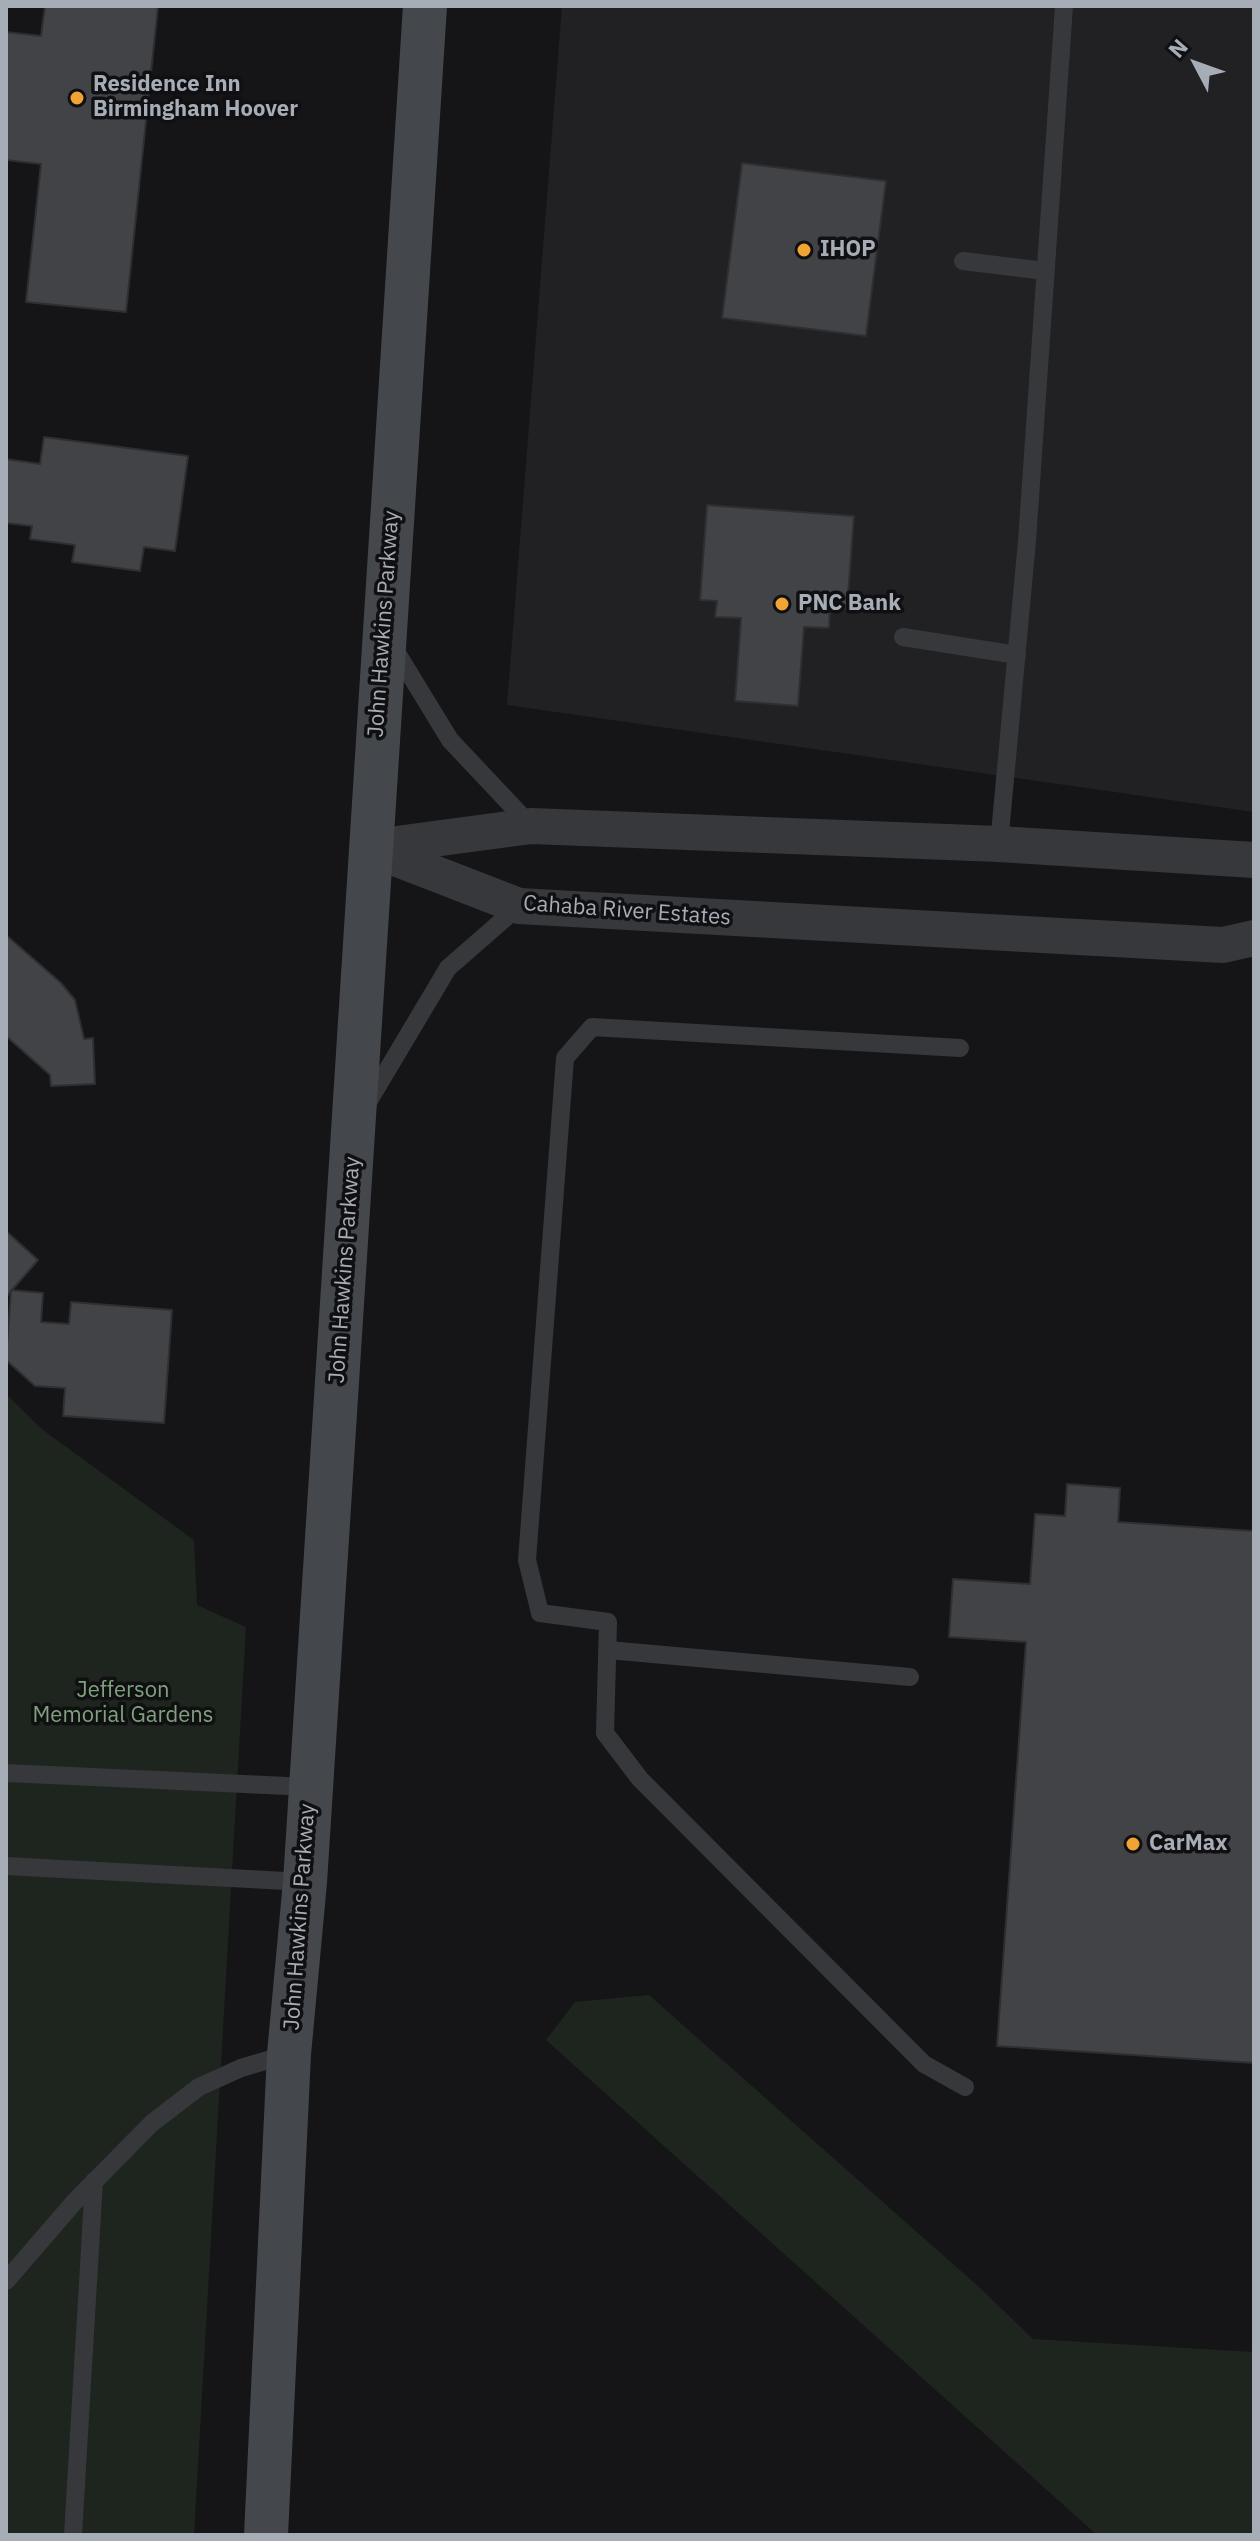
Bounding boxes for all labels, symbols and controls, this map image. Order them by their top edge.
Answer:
north arrow [1156,24,1236,104]
text: N [1161,32,1194,63]
place label: Residence Inn Birmingham Hoover [93,72,298,124]
marker: Residence Inn Birmingham Hoover [68,89,86,107]
place label: IHOP [820,237,876,263]
marker: IHOP [795,241,813,259]
street label: John Hawkins Parkway [363,510,405,738]
place label: PNC Bank [798,591,901,617]
marker: PNC Bank [773,595,791,613]
street label: Cahaba River Estates [522,891,732,931]
street label: John Hawkins Parkway [324,1156,366,1384]
park label: Jefferson Memorial Gardens [33,1678,213,1730]
street label: John Hawkins Parkway [279,1803,321,2031]
place label: CarMax [1149,1831,1228,1857]
marker: CarMax [1124,1835,1142,1853]

